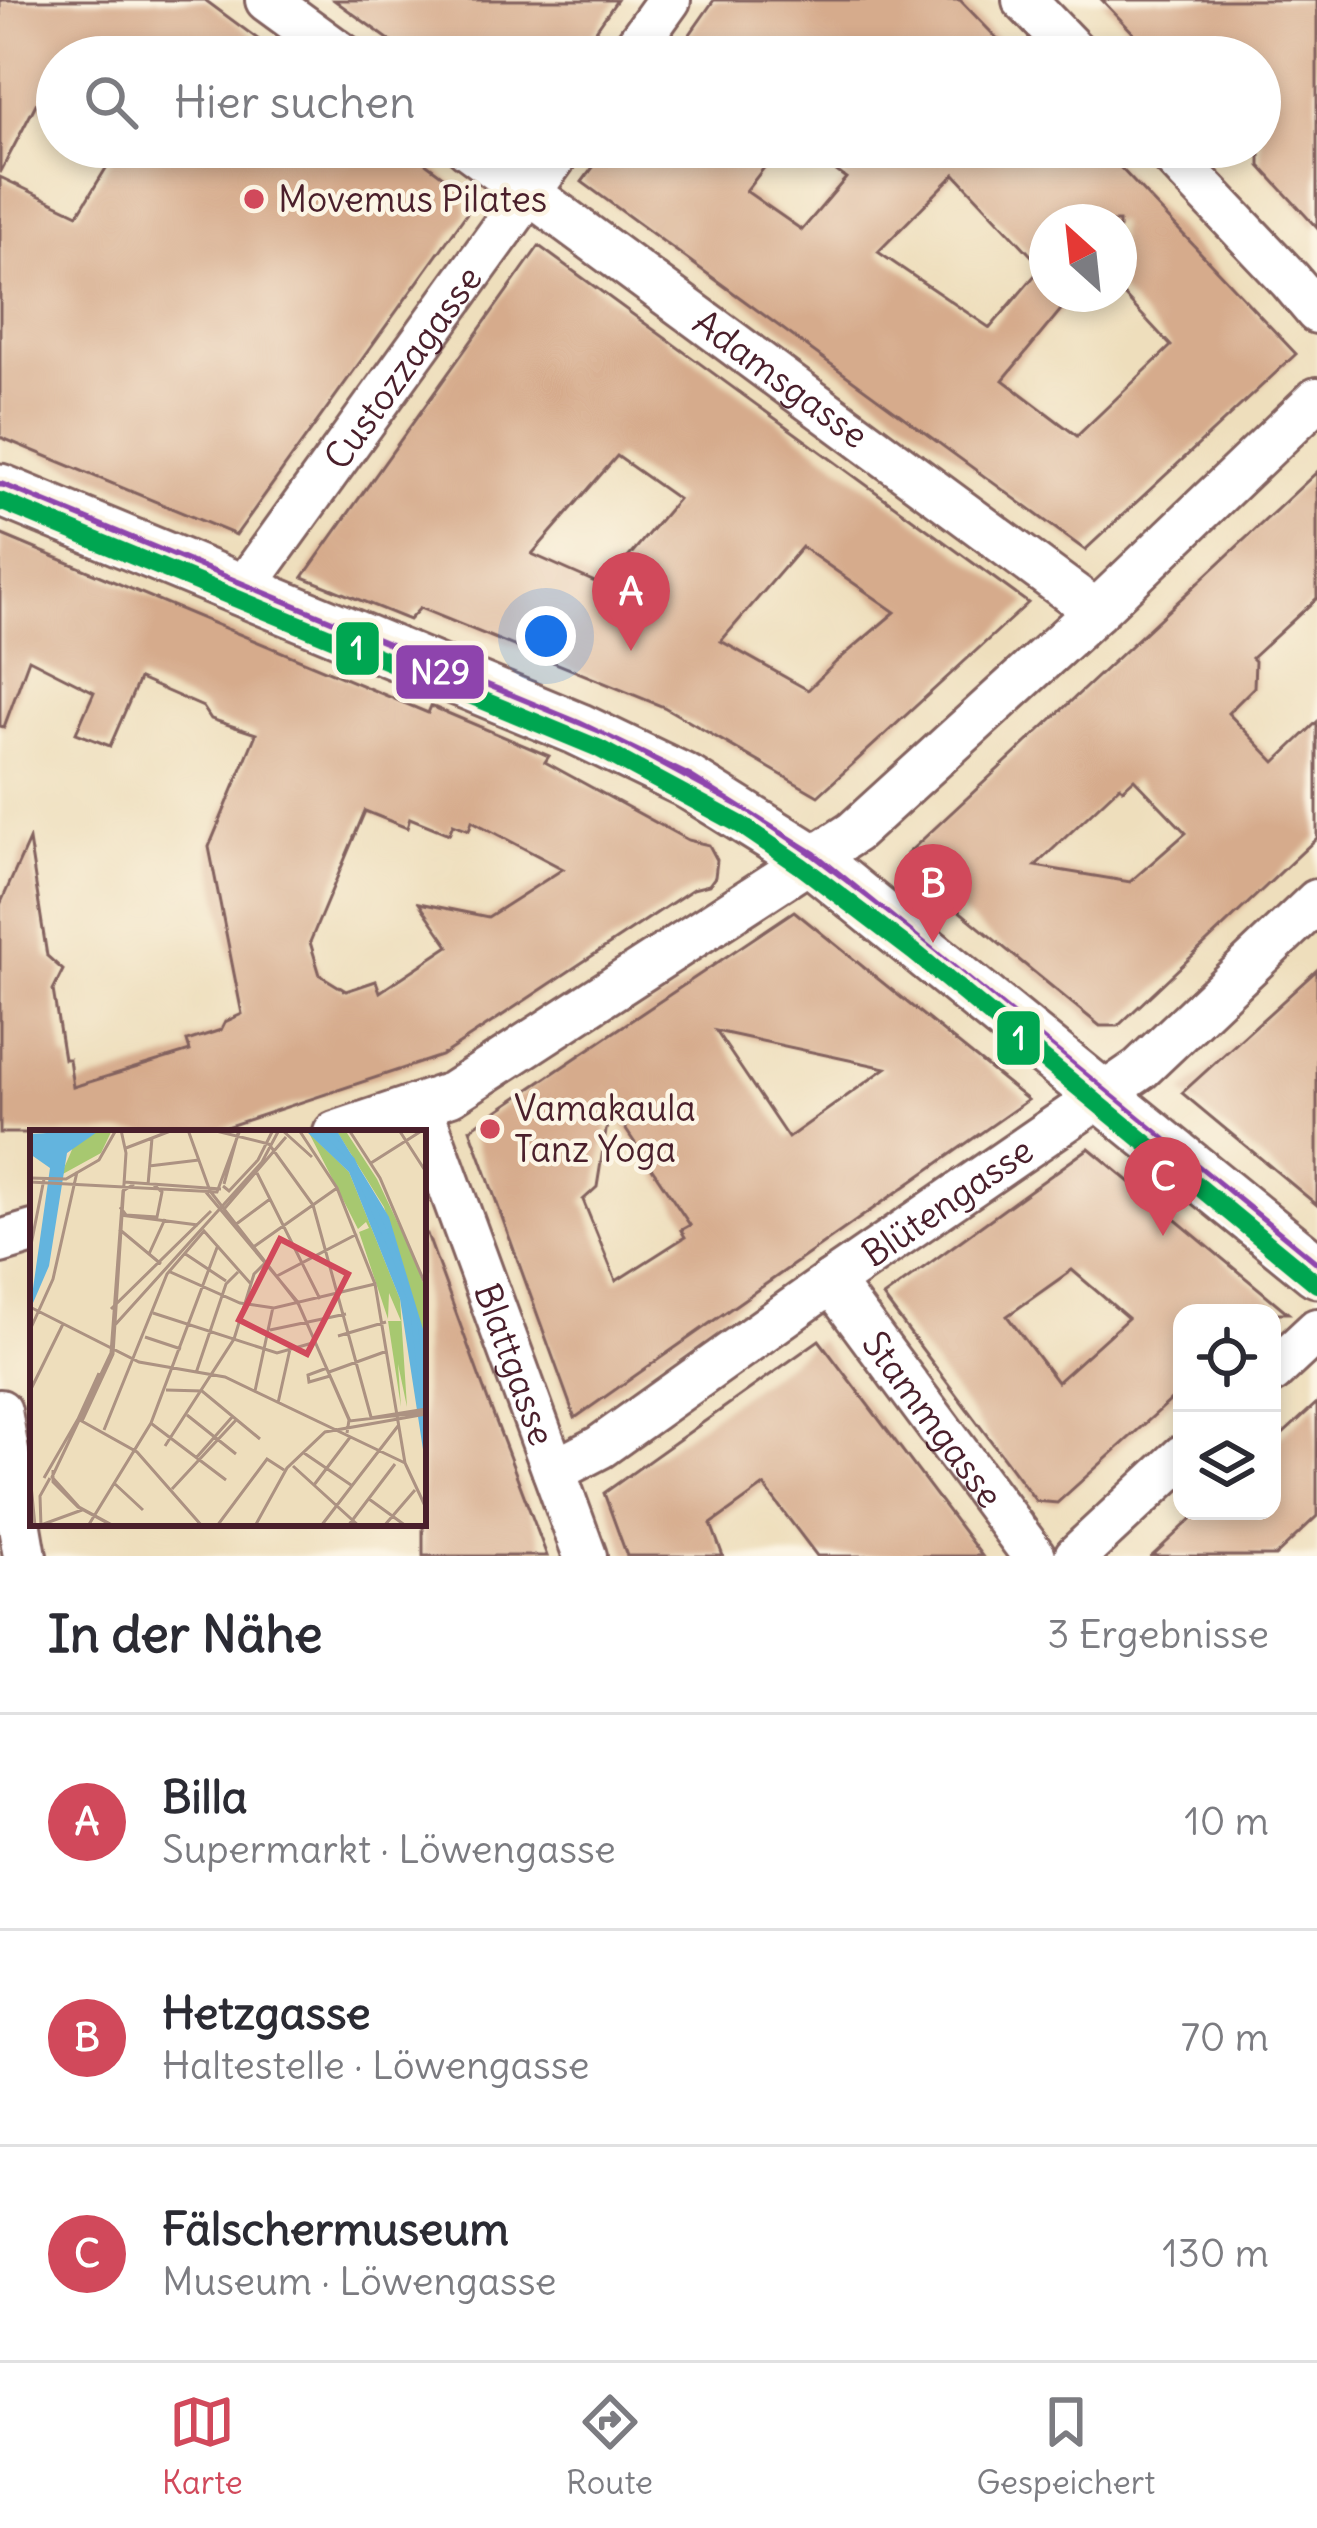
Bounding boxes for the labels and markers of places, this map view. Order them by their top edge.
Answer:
place label: Movemus Pilates [278,177,547,222]
marker: Movemus Pilates [241,186,267,212]
pin: A [592,552,670,651]
pin: B [894,844,972,943]
place label: Vamakaula Tanz Yoga [514,1086,696,1172]
marker: Vamakaula Tanz Yoga [477,1116,503,1142]
pin: C [1124,1137,1202,1236]

